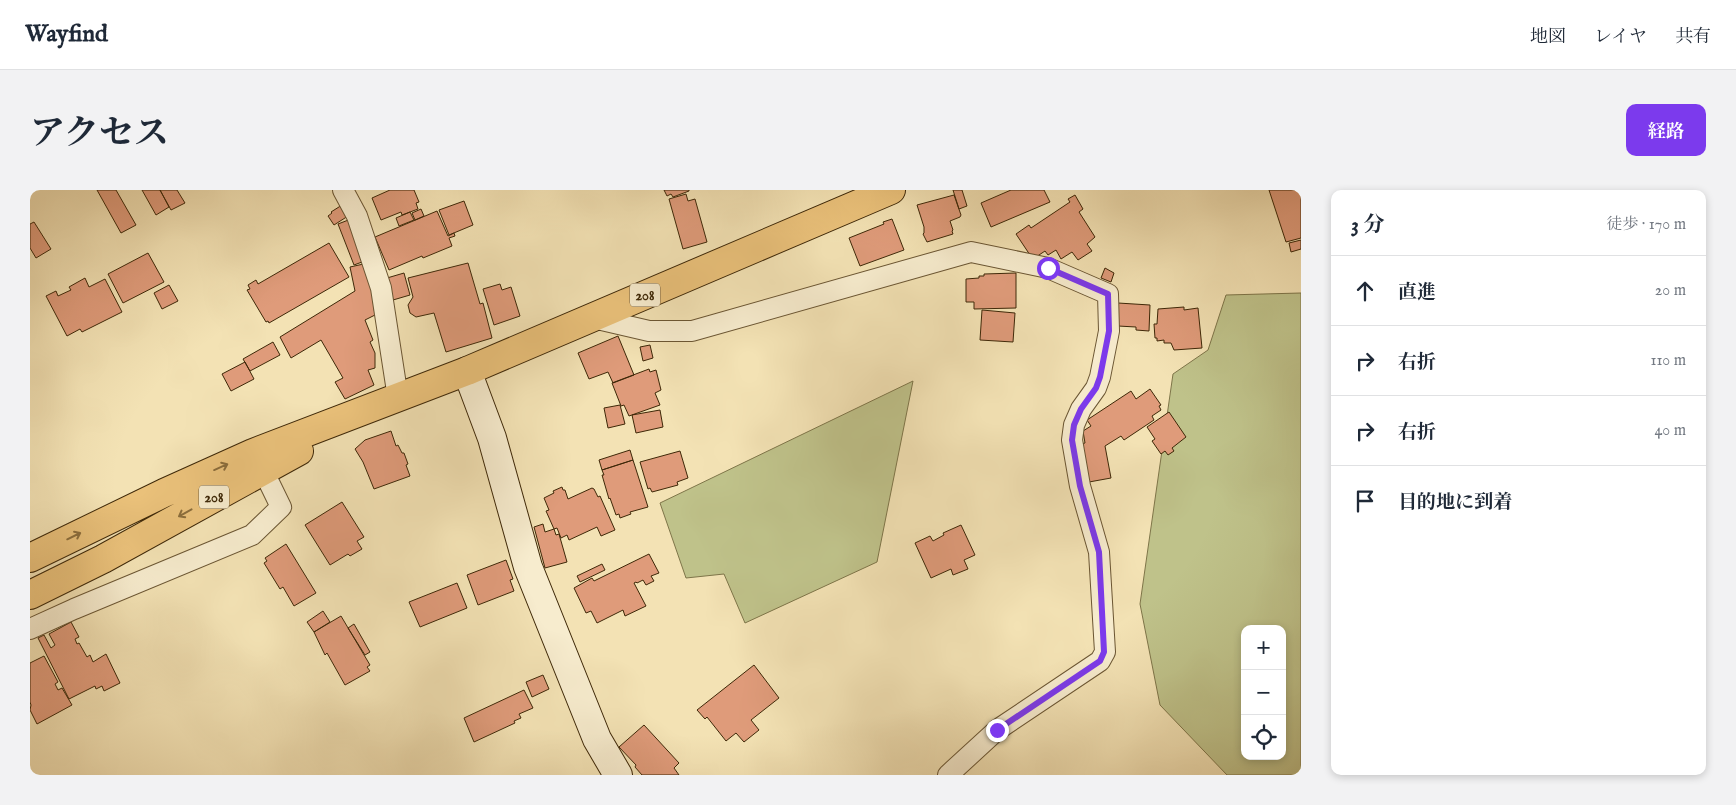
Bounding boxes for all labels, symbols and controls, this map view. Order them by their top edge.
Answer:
text: Wayfind [25,19,108,50]
text: 地図 [1530,26,1566,49]
text: レイヤ [1594,26,1647,49]
text: 共有 [1675,26,1711,49]
button: 経路 [1626,104,1706,156]
text: アクセス [30,112,169,157]
text: 3 分 [1351,212,1384,239]
text: 徒歩 · 170 m [1606,215,1686,235]
route start [1037,257,1060,280]
icon: ahead [1351,277,1379,305]
text: 直進 [1398,281,1436,305]
text: 20 m [1655,281,1686,301]
road number: 208 [630,284,660,306]
icon: right [1351,347,1379,375]
text: 右折 [1398,351,1436,375]
text: 110 m [1650,351,1686,371]
icon: right [1351,417,1379,445]
text: 右折 [1398,421,1436,445]
text: 40 m [1654,421,1686,441]
one-way arrow [213,462,228,472]
road number: 208 [199,486,229,508]
icon: arrive [1351,487,1379,515]
text: 目的地に到着 [1398,491,1512,515]
one-way arrow [178,508,193,518]
one-way arrow [66,531,81,541]
map controls [1241,625,1286,760]
button: + [1241,625,1286,670]
button: − [1241,670,1286,715]
button: locate [1241,715,1286,760]
route end [986,719,1009,742]

